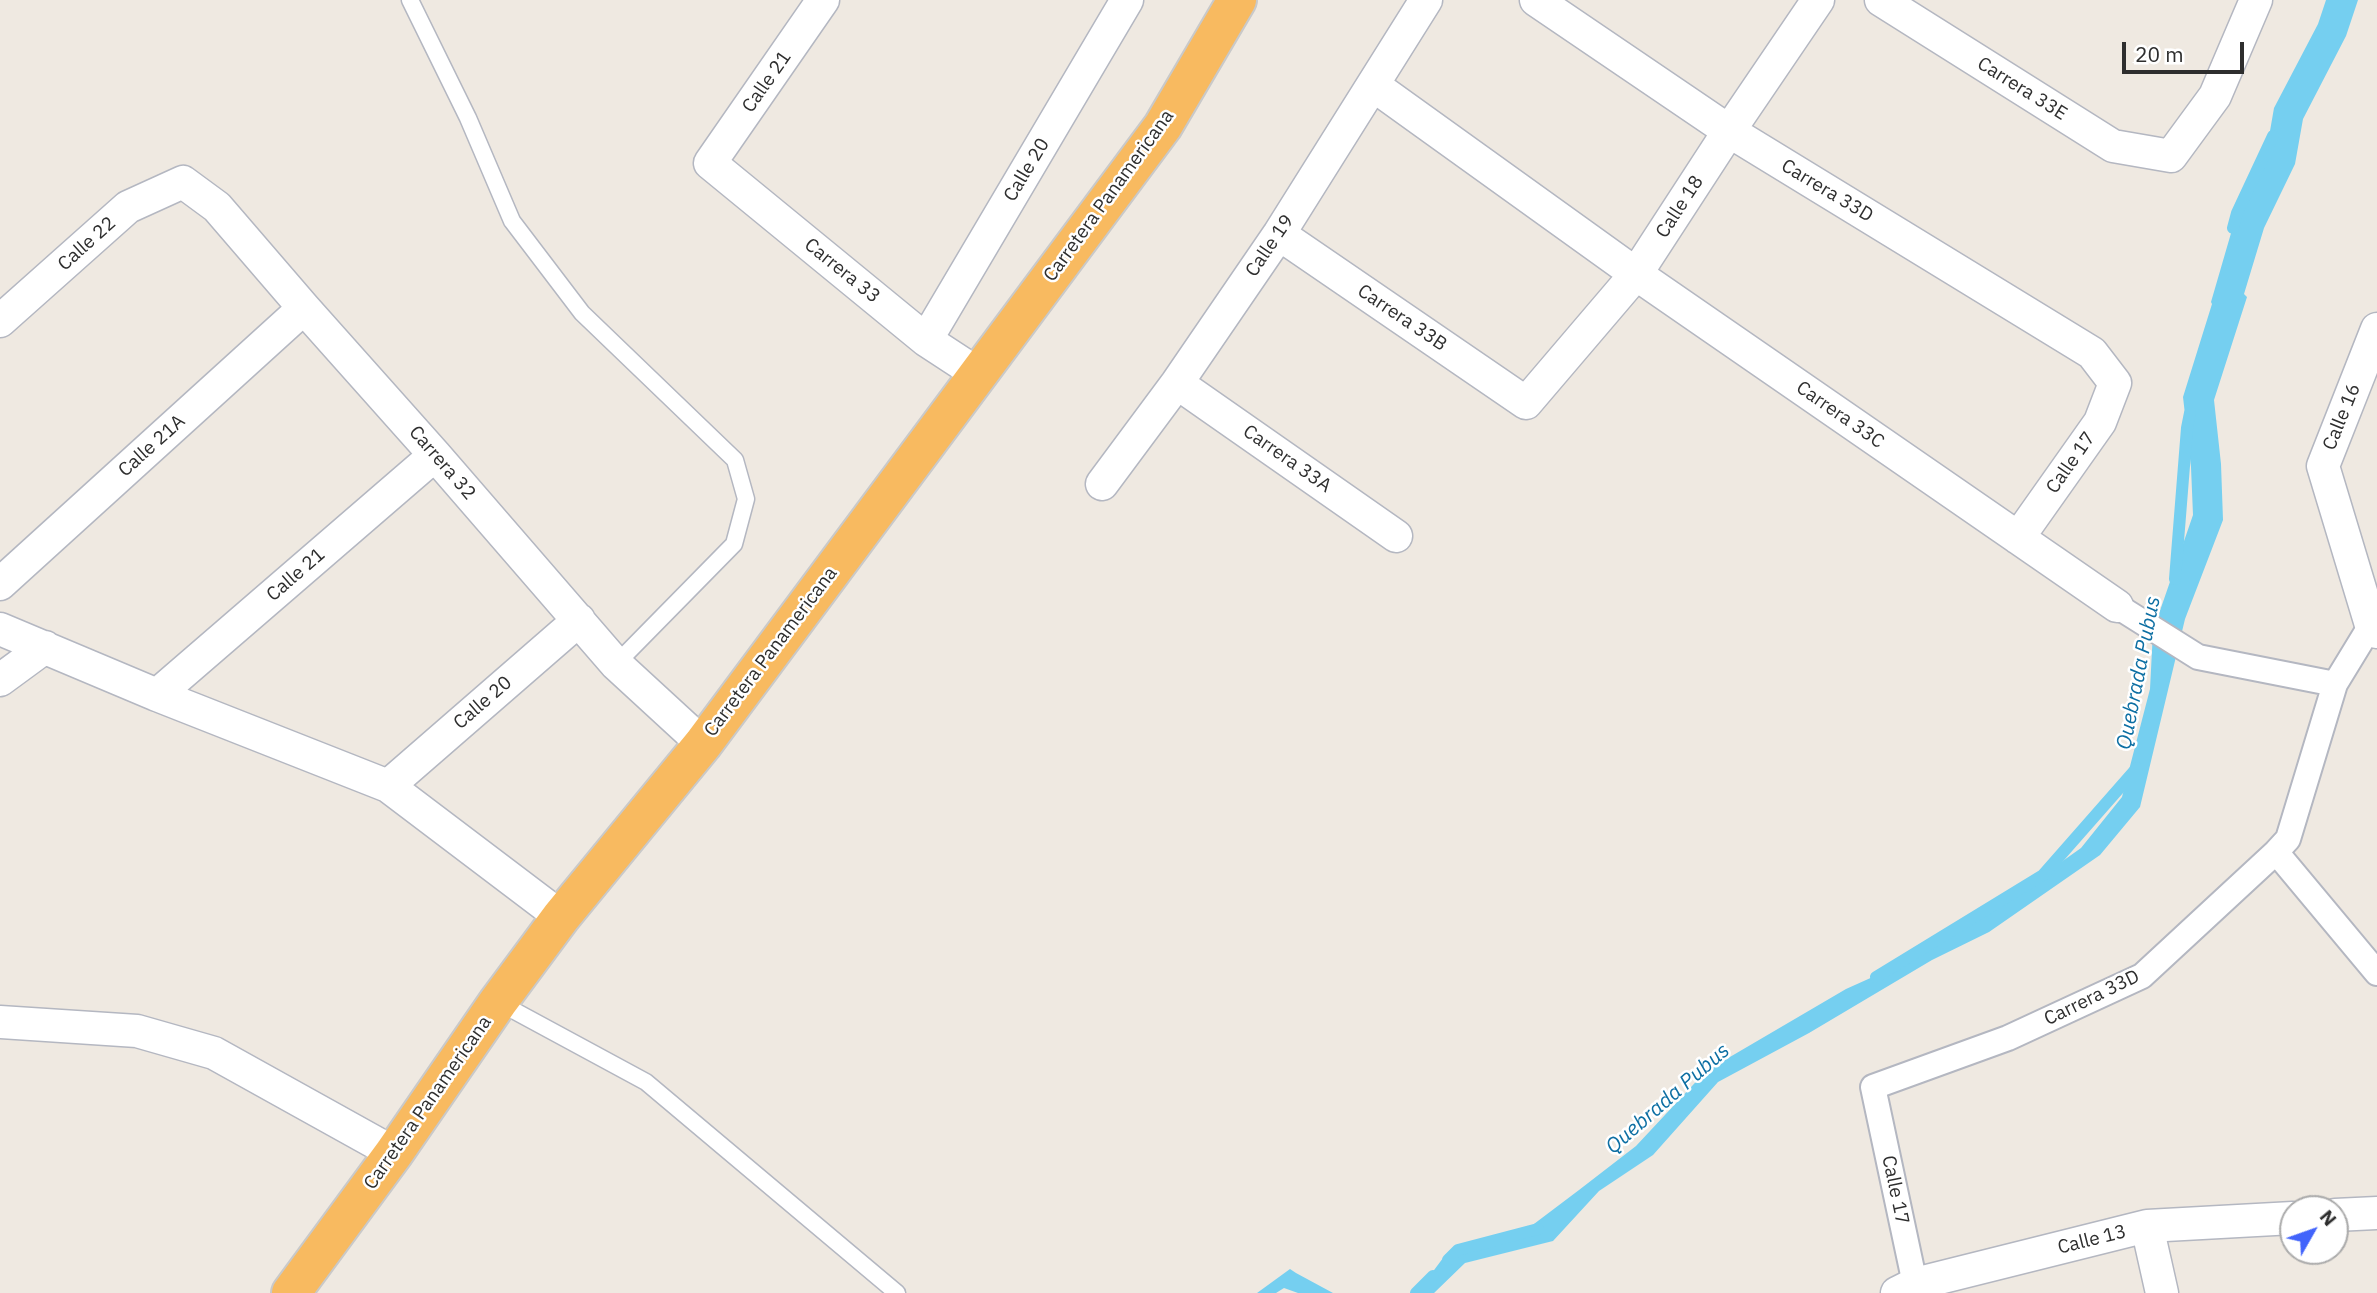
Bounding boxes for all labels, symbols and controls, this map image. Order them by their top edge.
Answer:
scale bar [2125,28,2248,72]
text: 20 m [2135,40,2184,68]
street label: Calle 21 [738,47,796,117]
street label: Carrera 33E [1973,52,2071,126]
street label: Carretera Panamericana [1039,106,1179,286]
street label: Calle 20 [999,134,1055,206]
street label: Carrera 33D [1777,155,1877,227]
street label: Calle 18 [1651,171,1709,243]
street label: Calle 19 [1241,211,1299,281]
street label: Calle 22 [53,212,121,276]
street label: Carrera 33 [800,234,884,308]
street label: Carrera 33B [1353,280,1451,356]
street label: Carrera 33C [1792,376,1888,454]
street label: Calle 16 [2318,380,2366,454]
street label: Calle 21A [114,410,190,482]
street label: Carrera 33A [1238,420,1336,498]
street label: Carrera 32 [404,421,480,505]
street label: Calle 17 [2042,428,2100,498]
street label: Calle 21 [262,543,330,607]
street label: Carretera Panamericana [700,563,842,741]
water label: Quebrada Pubus [2112,594,2166,752]
street label: Calle 20 [449,671,517,735]
street label: Carrera 33D [2041,965,2143,1031]
street label: Carretera Panamericana [359,1012,497,1194]
water label: Quebrada Pubus [1601,1038,1735,1160]
street label: Calle 17 [1877,1153,1913,1227]
north arrow [2279,1195,2349,1265]
text: N [2315,1205,2342,1231]
street label: Calle 13 [2055,1220,2129,1260]

